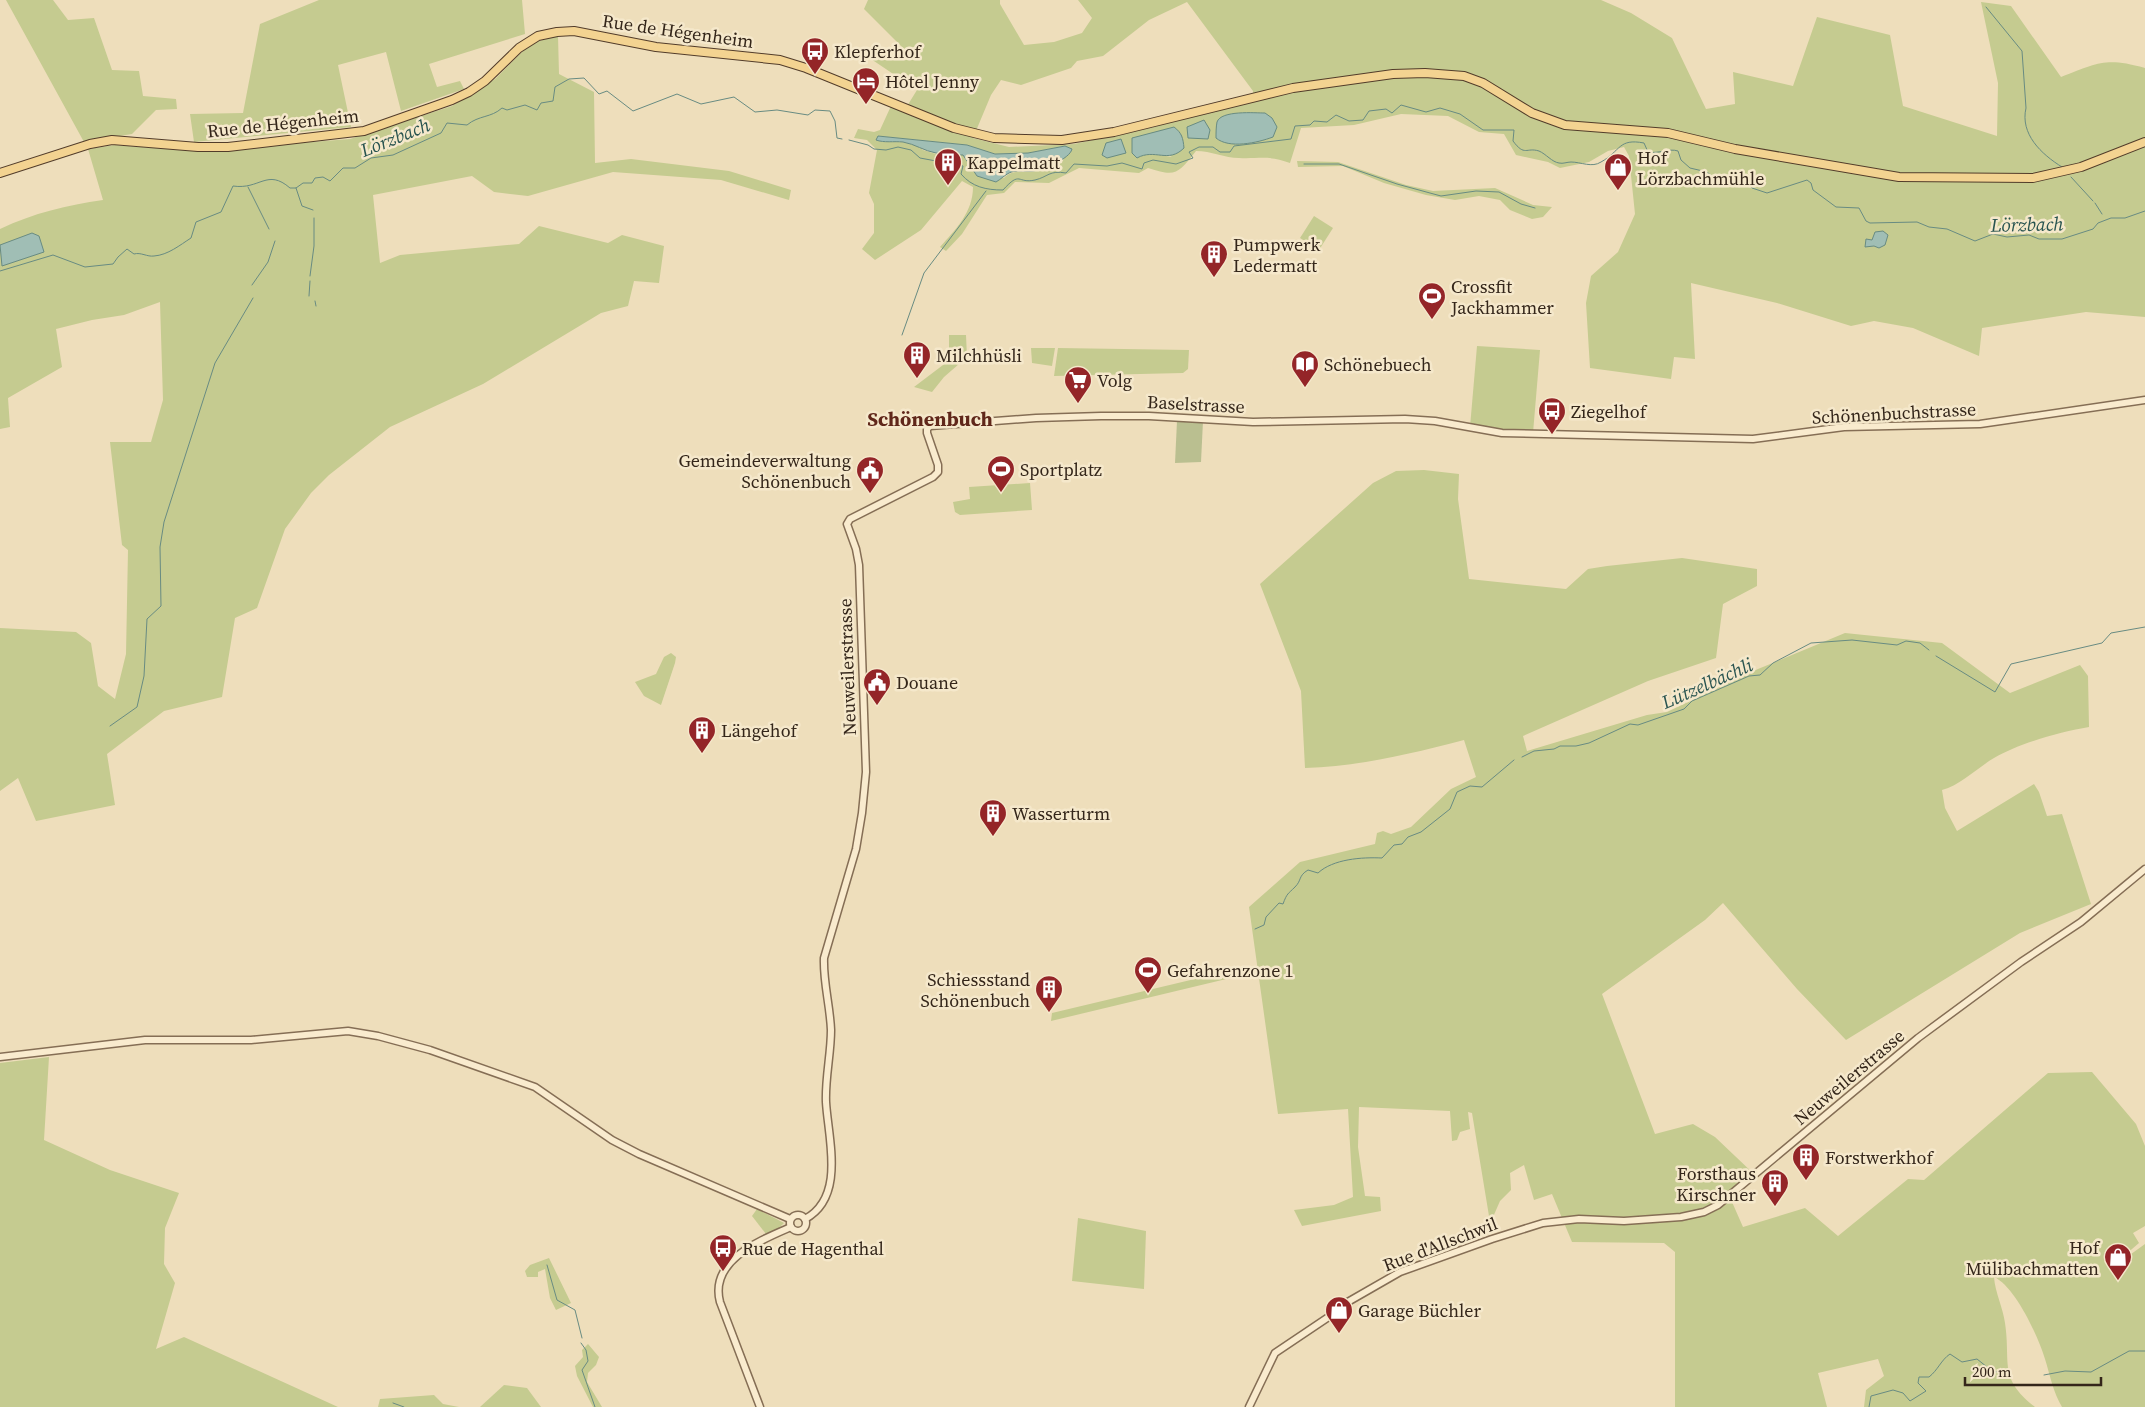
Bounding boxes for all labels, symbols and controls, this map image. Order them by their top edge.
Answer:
street label: Rue de Hégenheim [601,8,755,54]
bus stop icon: Klepferhof [800,36,830,75]
place label: Klepferhof [834,39,922,64]
hotel icon: Hôtel Jenny [851,66,881,105]
place label: Hôtel Jenny [885,69,980,94]
street label: Rue de Hégenheim [206,103,360,143]
water label: Lörzbach [355,111,434,163]
place label: Hof Lörzbachmühle [1637,145,1764,191]
building icon: Kappelmatt [933,147,963,186]
place label: Kappelmatt [967,150,1060,175]
shop icon: Hof Lörzbachmühle [1603,152,1633,191]
water label: Lörzbach [1989,210,2064,238]
place label: Pumpwerk Ledermatt [1233,232,1321,278]
building icon: Pumpwerk Ledermatt [1199,239,1229,278]
place label: Crossfit Jackhammer [1450,274,1554,320]
sports icon: Crossfit Jackhammer [1417,281,1447,320]
building icon: Milchhüsli [902,340,932,379]
place label: Milchhüsli [936,343,1022,368]
library icon: Schönebuech [1290,349,1320,388]
place label: Schönebuech [1324,352,1432,377]
supermarket icon: Volg [1063,365,1093,404]
place label: Volg [1097,368,1132,393]
street label: Baselstrasse [1147,389,1245,419]
bus stop icon: Ziegelhof [1537,396,1567,435]
street label: Schönenbuchstrasse [1811,396,1977,430]
place label: Ziegelhof [1571,399,1648,424]
district label: Schönenbuch [867,405,993,433]
place label: Gemeindeverwaltung Schönenbuch [678,448,851,494]
sports icon: Sportplatz [986,454,1016,493]
public building icon: Gemeindeverwaltung Schönenbuch [855,455,885,494]
place label: Sportplatz [1020,457,1102,482]
street label: Neuweilerstrasse [832,598,862,736]
water label: Lützelbächli [1656,651,1757,715]
public building icon: Douane [862,667,892,706]
place label: Douane [896,670,958,695]
building icon: Längehof [687,715,717,754]
place label: Längehof [721,718,799,743]
building icon: Wasserturm [978,798,1008,837]
place label: Wasserturm [1012,801,1110,826]
sports icon: Gefahrenzone 1 [1133,955,1163,994]
place label: Gefahrenzone 1 [1167,958,1294,983]
place label: Schiessstand Schönenbuch [921,967,1030,1013]
building icon: Schiessstand Schönenbuch [1034,974,1064,1013]
street label: Neuweilerstrasse [1788,1023,1910,1131]
building icon: Forstwerkhof [1791,1142,1821,1181]
place label: Forstwerkhof [1825,1145,1934,1170]
place label: Forsthaus Kirschner [1676,1161,1756,1207]
building icon: Forsthaus Kirschner [1760,1168,1790,1207]
street label: Rue d'Allschwil [1379,1211,1501,1277]
bus stop icon: Rue de Hagenthal [708,1233,738,1272]
place label: Hof Mülibachmatten [1966,1235,2101,1281]
place label: Rue de Hagenthal [742,1236,884,1261]
shop icon: Hof Mülibachmatten [2103,1242,2133,1281]
shop icon: Garage Büchler [1324,1295,1354,1334]
place label: Garage Büchler [1358,1298,1481,1323]
scale bar [1965,1354,2101,1386]
text: 200 m [1972,1361,2012,1382]

